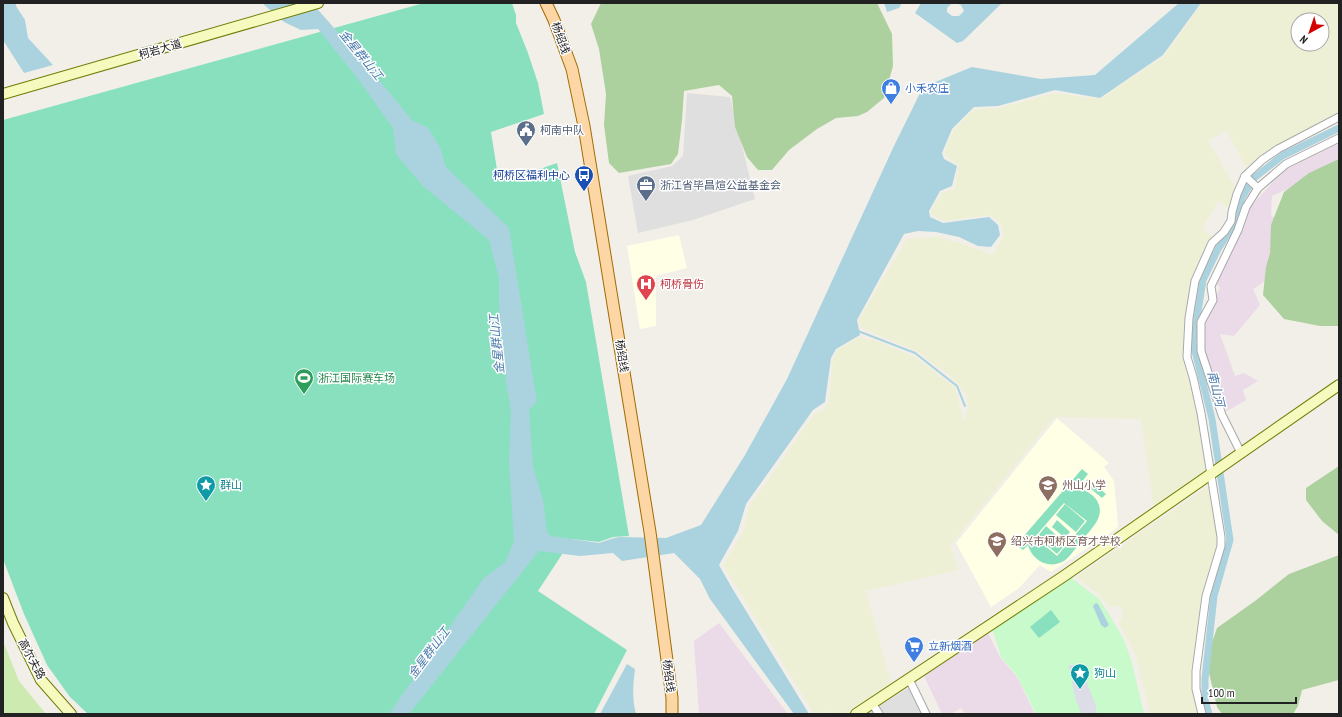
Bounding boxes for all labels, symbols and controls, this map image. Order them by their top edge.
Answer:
north arrow [1290,12,1330,52]
street label: 杨绍线 [549,20,573,56]
water label: 金星群山江 [337,27,387,84]
text: N [1297,32,1310,47]
street label: 柯岩大道 [137,36,183,62]
shop icon: 小禾农庄 [880,77,902,105]
place label: 小禾农庄 [905,81,949,95]
public building icon: 柯南中队 [515,119,537,147]
place label: 柯南中队 [540,123,584,137]
bus stop icon: 柯桥区福利中心 [573,164,595,192]
place label: 柯桥区福利中心 [493,168,570,182]
office icon: 浙江省毕昌煊公益基金会 [635,174,657,202]
place label: 浙江省毕昌煊公益基金会 [660,178,781,192]
hospital icon: 柯桥骨伤 [635,273,657,301]
place label: 柯桥骨伤 [660,277,704,291]
water label: 金星群山江 [486,311,507,375]
street label: 杨绍线 [613,339,631,373]
sports icon: 浙江国际赛车场 [293,367,315,395]
water label: 南山河 [1205,370,1229,410]
place label: 浙江国际赛车场 [318,371,395,385]
place icon: 群山 [195,474,217,502]
school or university icon: 州山小学 [1037,474,1059,502]
place label: 群山 [220,478,242,492]
place label: 州山小学 [1062,478,1106,492]
school or university icon: 绍兴市柯桥区育才学校 [986,530,1008,558]
place label: 绍兴市柯桥区育才学校 [1011,534,1121,548]
water label: 金星群山江 [405,623,454,681]
supermarket icon: 立新烟酒 [903,635,925,663]
street label: 高尔夫路 [15,636,49,682]
place label: 立新烟酒 [928,639,972,653]
street label: 杨绍线 [660,659,678,693]
place icon: 狗山 [1069,662,1091,690]
place label: 狗山 [1094,666,1116,680]
scale bar [1202,679,1296,705]
text: 100 m [1208,685,1235,700]

